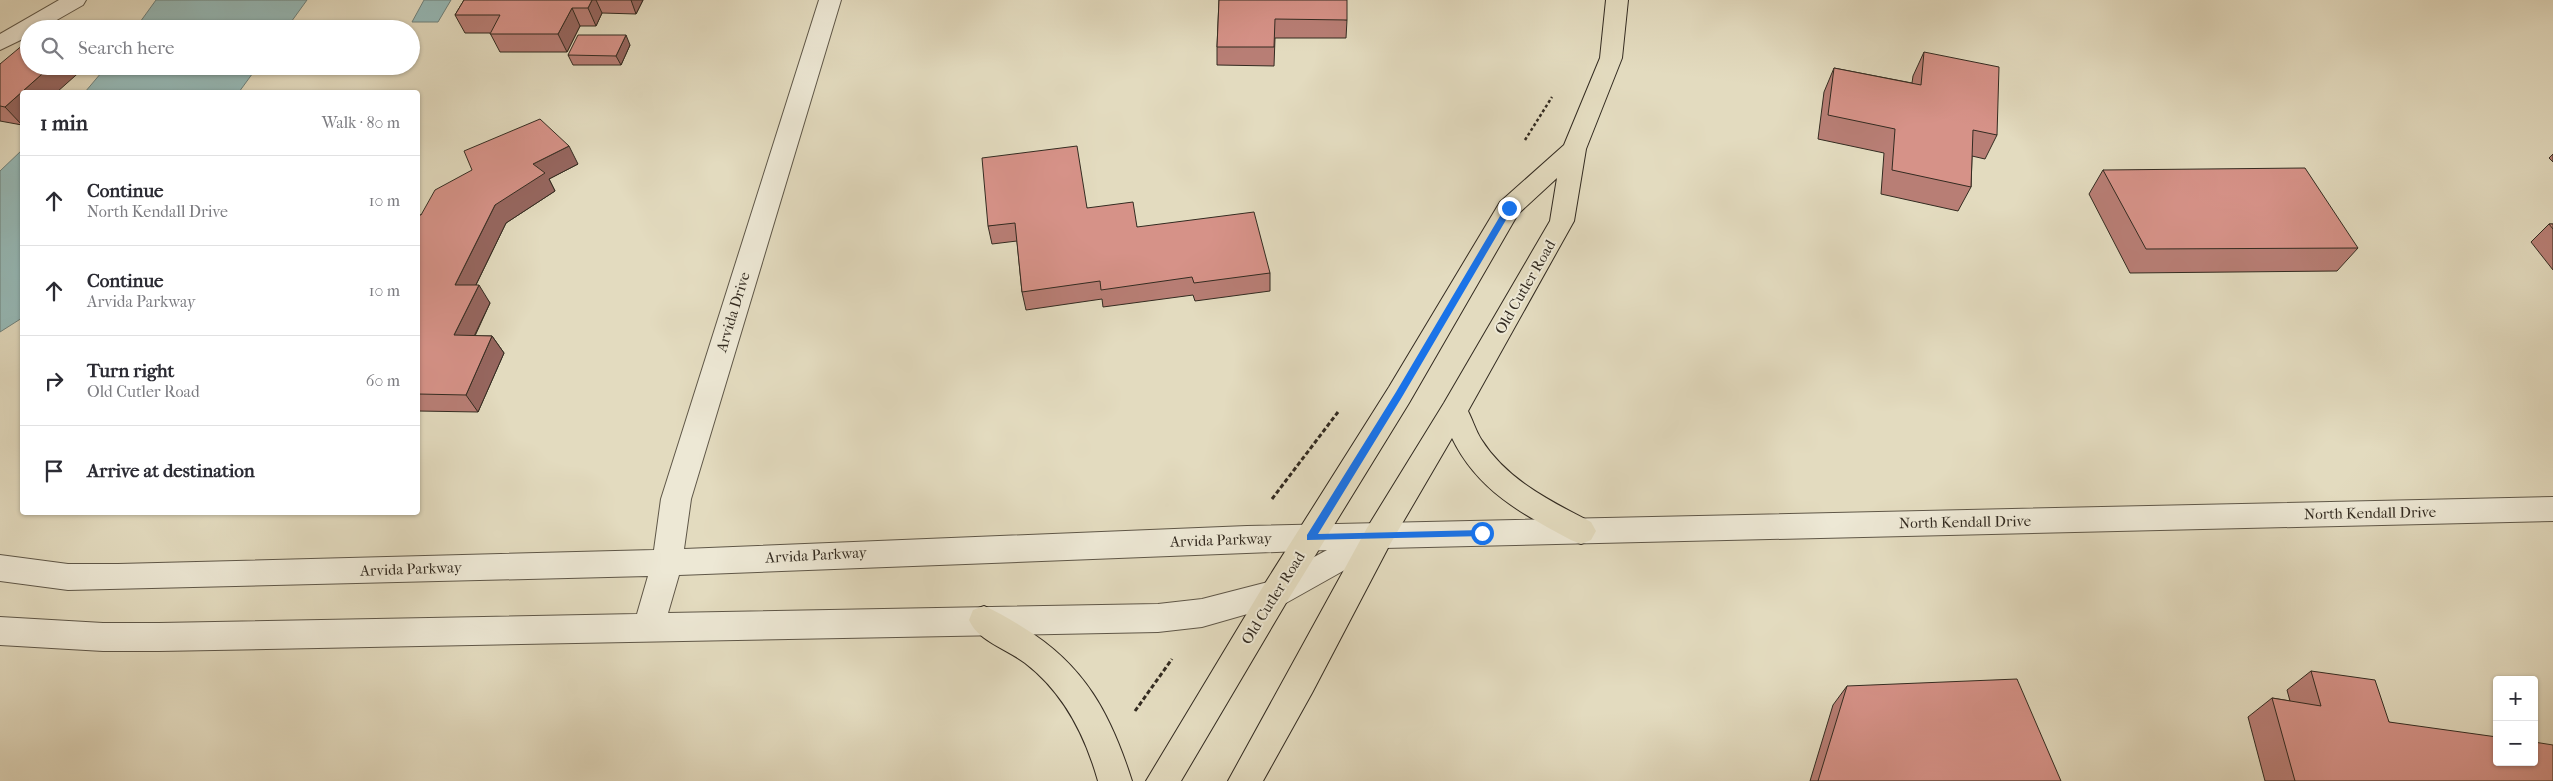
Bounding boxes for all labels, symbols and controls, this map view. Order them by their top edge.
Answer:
search box [20,20,420,75]
icon: search [38,34,66,62]
text: Search here [78,37,174,59]
text: 1 min [40,111,88,135]
text: Walk · 80 m [322,113,400,132]
text: Continue [87,180,163,202]
icon: ahead [40,187,68,215]
text: 10 m [369,191,400,210]
route end [1498,197,1521,220]
text: North Kendall Drive [87,202,228,221]
street label: Old Cutler Road [1491,236,1560,337]
street label: Arvida Drive [712,269,754,355]
text: Continue [87,270,163,292]
icon: ahead [40,277,68,305]
text: 10 m [369,281,400,300]
text: Arvida Parkway [87,292,196,311]
text: Turn right [87,360,174,382]
icon: right [40,367,68,395]
text: 60 m [366,371,400,390]
text: Old Cutler Road [87,382,200,401]
icon: arrive [40,457,68,485]
text: Arrive at destination [87,460,255,482]
street label: North Kendall Drive [2304,503,2437,523]
street label: North Kendall Drive [1899,512,2032,532]
route start [1471,522,1494,545]
street label: Arvida Parkway [1169,529,1273,551]
street label: Arvida Parkway [764,543,868,567]
street label: Old Cutler Road [1237,548,1309,648]
street label: Arvida Parkway [359,558,463,580]
map controls [2493,676,2538,766]
button: + [2493,676,2538,721]
button: − [2493,721,2538,766]

